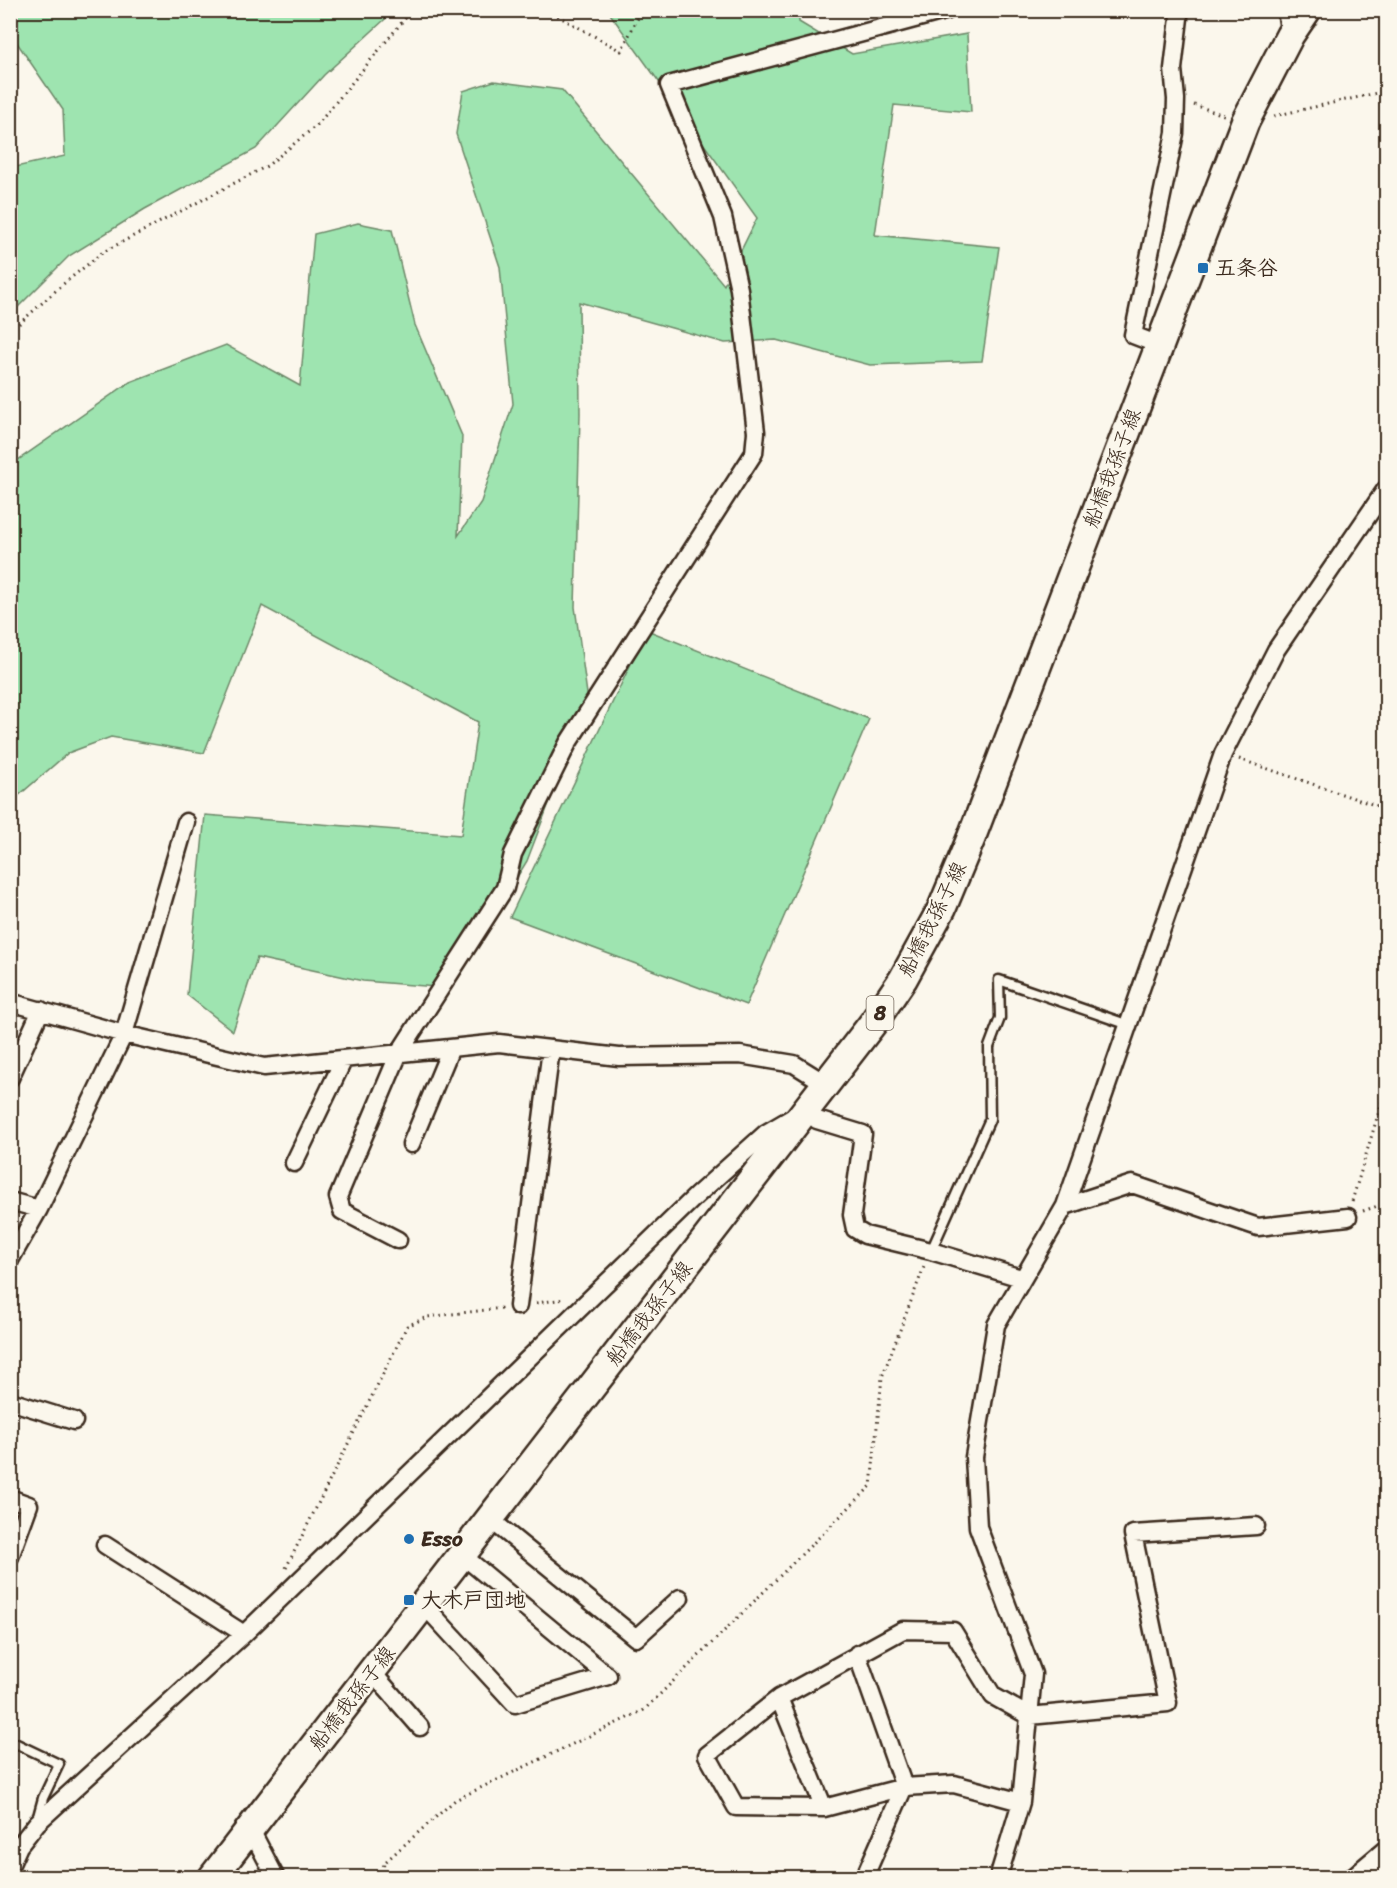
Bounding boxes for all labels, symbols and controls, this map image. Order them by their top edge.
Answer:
place label: 五条谷 [1215,249,1278,287]
marker: 五条谷 [1196,261,1210,275]
street label: 船橋我孫子線 [1072,402,1152,534]
street label: 船橋我孫子線 [886,854,978,984]
road number: 8 [866,996,894,1030]
street label: 船橋我孫子線 [595,1252,703,1374]
place label: Esso [421,1520,463,1558]
marker: Esso [402,1532,416,1546]
place label: 大木戸団地 [421,1581,526,1619]
marker: 大木戸団地 [402,1593,416,1607]
street label: 船橋我孫子線 [298,1637,406,1759]

